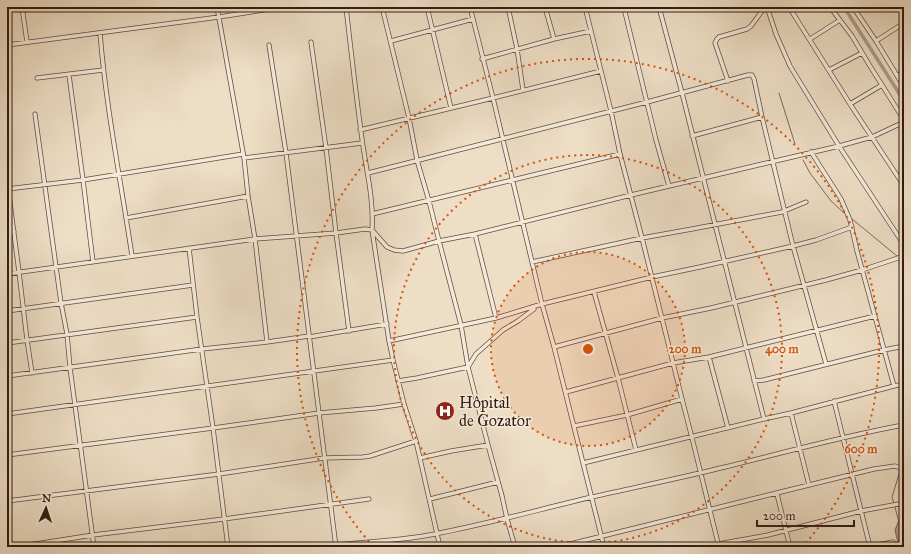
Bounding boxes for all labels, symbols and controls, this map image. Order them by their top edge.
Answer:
centre of rings [581,342,595,356]
text: 200 m [669,342,702,356]
text: 400 m [765,342,800,357]
place label: Hôpital de Gozator [459,393,531,430]
hospital icon: Hôpital de Gozator [434,400,456,422]
text: 600 m [845,442,878,456]
north arrow [26,488,66,528]
text: N [41,492,52,505]
scale bar [757,502,854,528]
text: 200 m [763,509,796,523]

